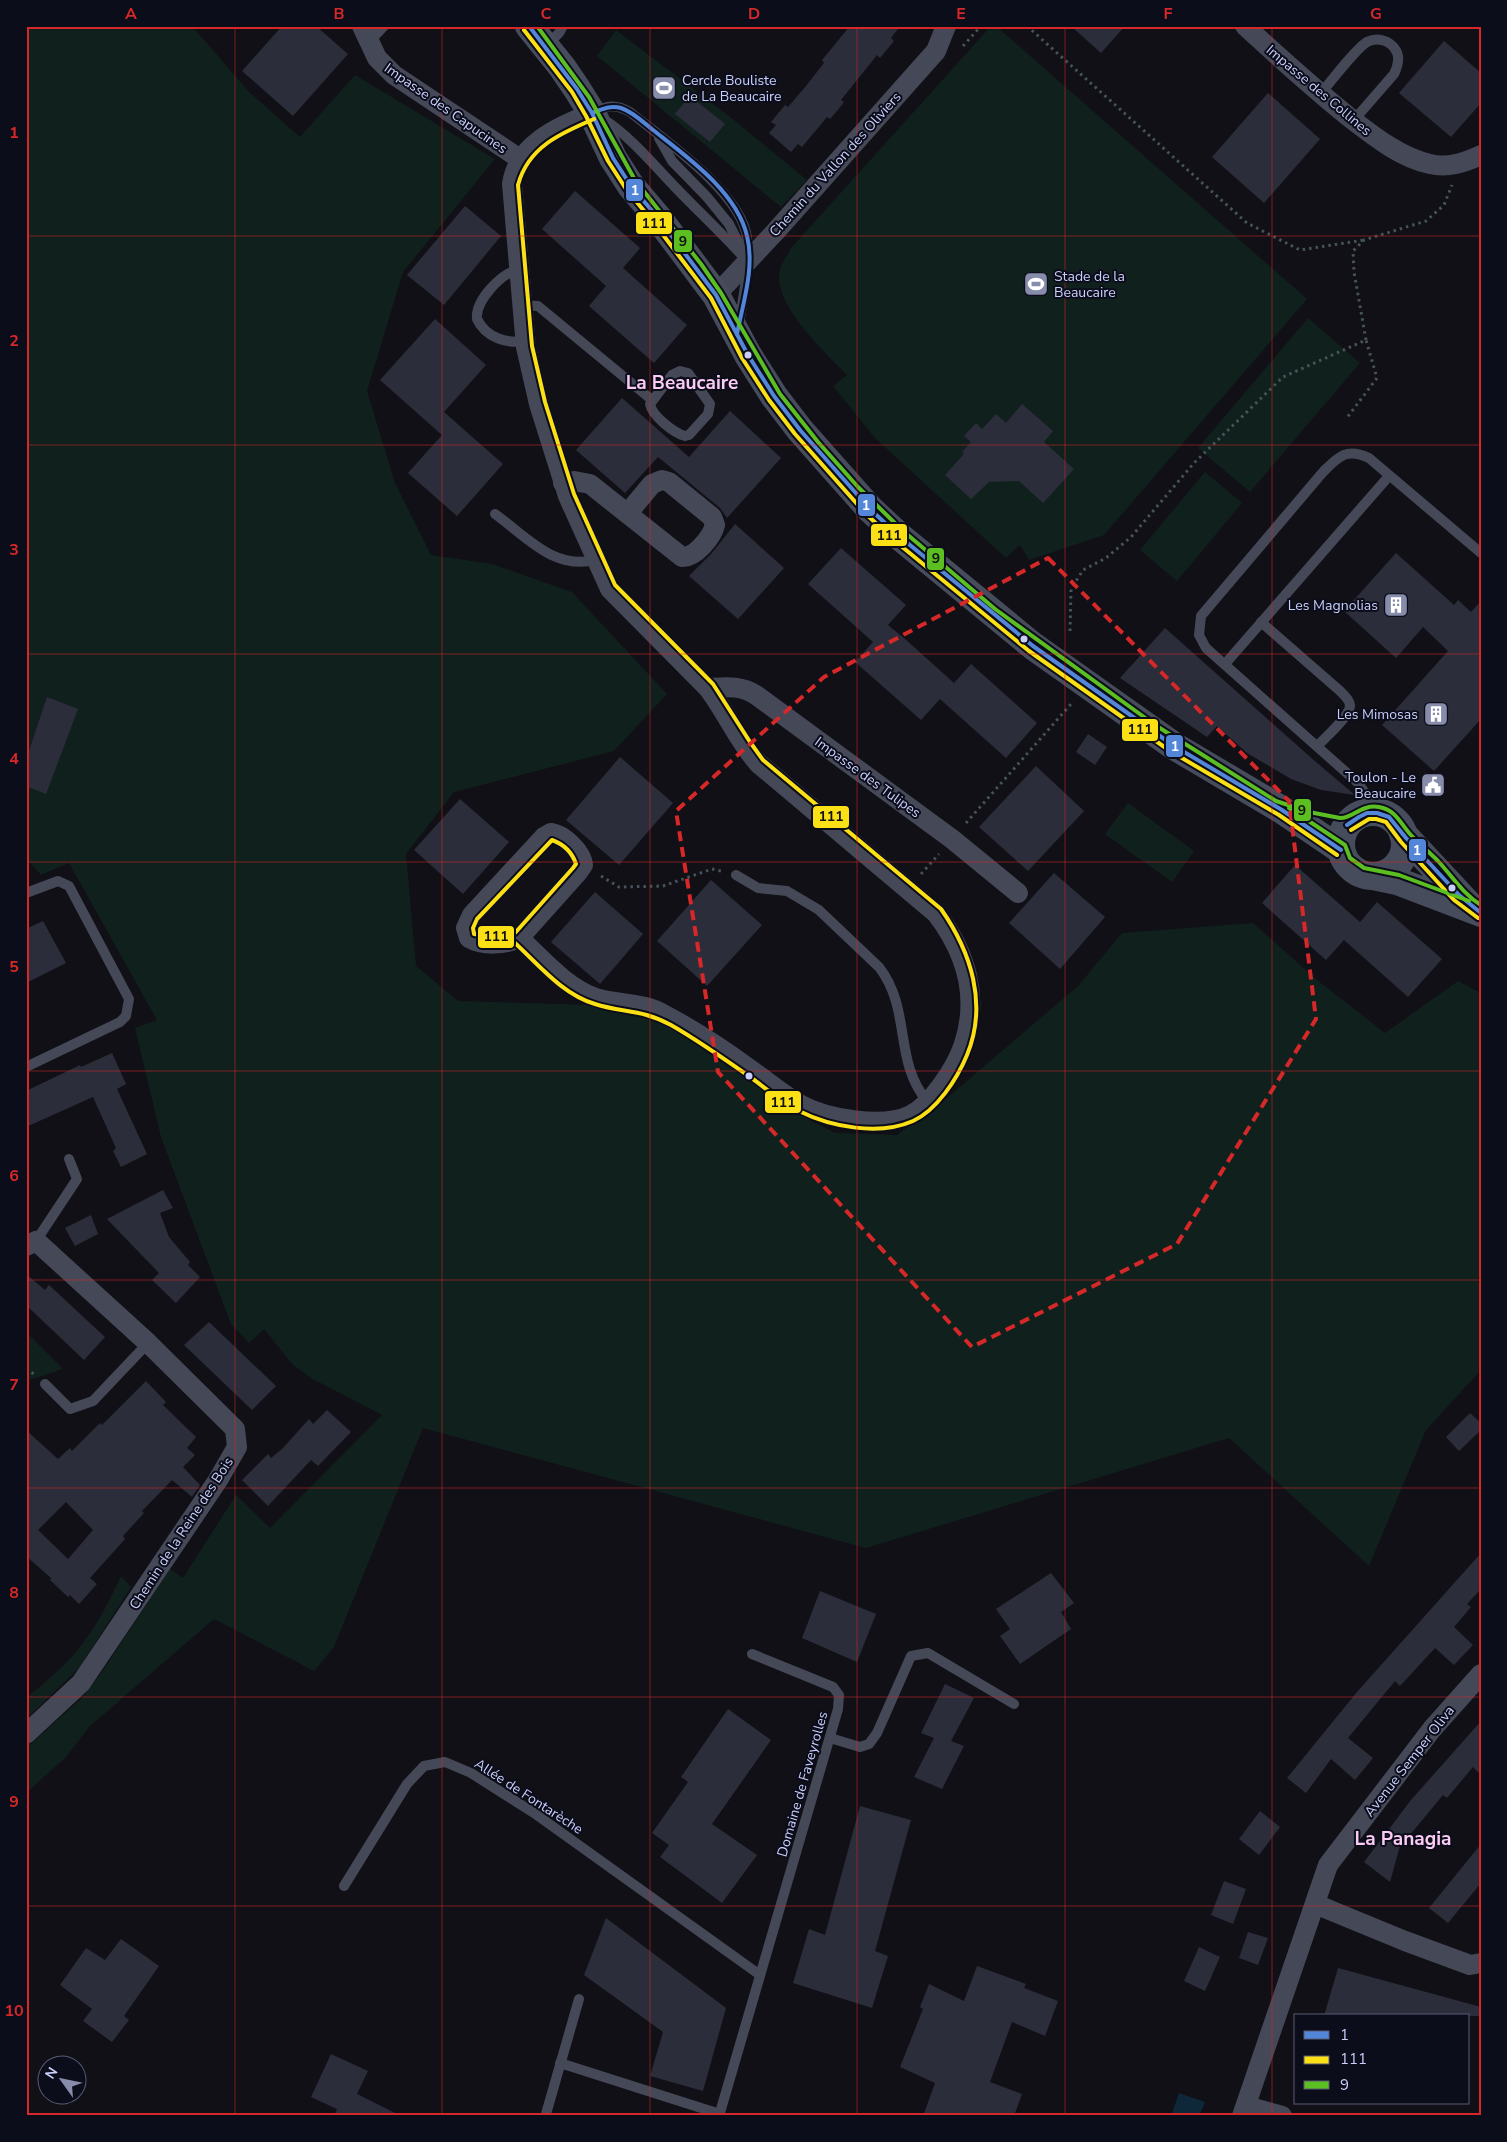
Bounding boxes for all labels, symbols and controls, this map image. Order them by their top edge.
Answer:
text: A [125,3,137,25]
text: B [333,3,345,25]
text: C [541,3,552,25]
text: D [748,3,760,25]
text: E [956,3,966,25]
text: F [1164,3,1173,25]
text: G [1370,3,1382,25]
street label: Impasse des Collines [1262,41,1376,140]
street label: Impasse des Capucines [380,59,511,158]
place label: Cercle Bouliste de La Beaucaire [682,71,781,106]
sports icon: Cercle Bouliste de La Beaucaire [651,75,677,101]
street label: Chemin du Vallon des Oliviers [765,88,906,241]
text: 1 [9,122,19,144]
line badge: 1 [625,178,644,202]
text: 1 [631,181,639,200]
line badge: 111 [635,211,673,235]
text: 111 [641,214,667,233]
line badge: 9 [673,229,693,253]
text: 9 [679,232,687,251]
place label: Stade de la Beaucaire [1054,267,1125,302]
sports icon: Stade de la Beaucaire [1023,271,1049,297]
text: 2 [9,330,19,352]
unlabelled marker [743,350,753,360]
district label: La Beaucaire [626,370,738,396]
line badge: 1 [857,493,876,517]
text: 1 [862,496,870,515]
line badge: 111 [870,523,908,547]
text: 111 [876,526,902,545]
text: 3 [9,539,19,561]
line badge: 9 [926,547,945,571]
text: 9 [932,549,940,568]
building icon: Les Magnolias [1383,592,1409,618]
place label: Les Magnolias [1288,596,1378,615]
unlabelled marker [1019,634,1029,644]
building icon: Les Mimosas [1423,701,1449,727]
place label: Les Mimosas [1337,705,1418,724]
line badge: 111 [1121,718,1159,742]
text: 111 [1127,720,1153,739]
street label: Impasse des Tulipes [811,733,925,822]
line badge: 1 [1165,734,1184,758]
text: 1 [1171,737,1179,756]
text: 4 [9,748,19,770]
place label: Toulon - Le Beaucaire [1345,768,1416,803]
public building icon: Toulon - Le Beaucaire [1420,772,1446,798]
line badge: 9 [1293,798,1312,822]
text: 9 [1298,801,1306,820]
line badge: 111 [812,805,850,829]
text: 111 [818,807,844,826]
line badge: 1 [1408,838,1427,862]
text: 1 [1413,841,1421,860]
unlabelled marker [1447,883,1457,893]
line badge: 111 [477,925,515,949]
text: 111 [483,927,509,946]
text: 5 [9,956,19,978]
unlabelled marker [744,1071,754,1081]
line badge: 111 [764,1090,802,1114]
text: 111 [770,1093,796,1112]
text: 6 [9,1165,19,1187]
text: 7 [9,1374,19,1396]
street label: Chemin de la Reine des Bois [125,1453,238,1613]
text: 8 [9,1582,19,1604]
street label: Avenue Semper Oliva [1360,1702,1459,1821]
street label: Domaine de Faveyrolles [773,1709,832,1859]
street label: Allée de Fontarèche [471,1754,587,1839]
text: 9 [9,1791,19,1813]
district label: La Panagia [1355,1826,1451,1852]
text: 10 [4,2000,24,2022]
legend [1294,2014,1470,2104]
text: 1 [1340,2025,1349,2045]
text: 111 [1340,2049,1367,2069]
north arrow [38,2054,88,2104]
text: N [41,2064,62,2083]
text: 9 [1340,2075,1349,2095]

